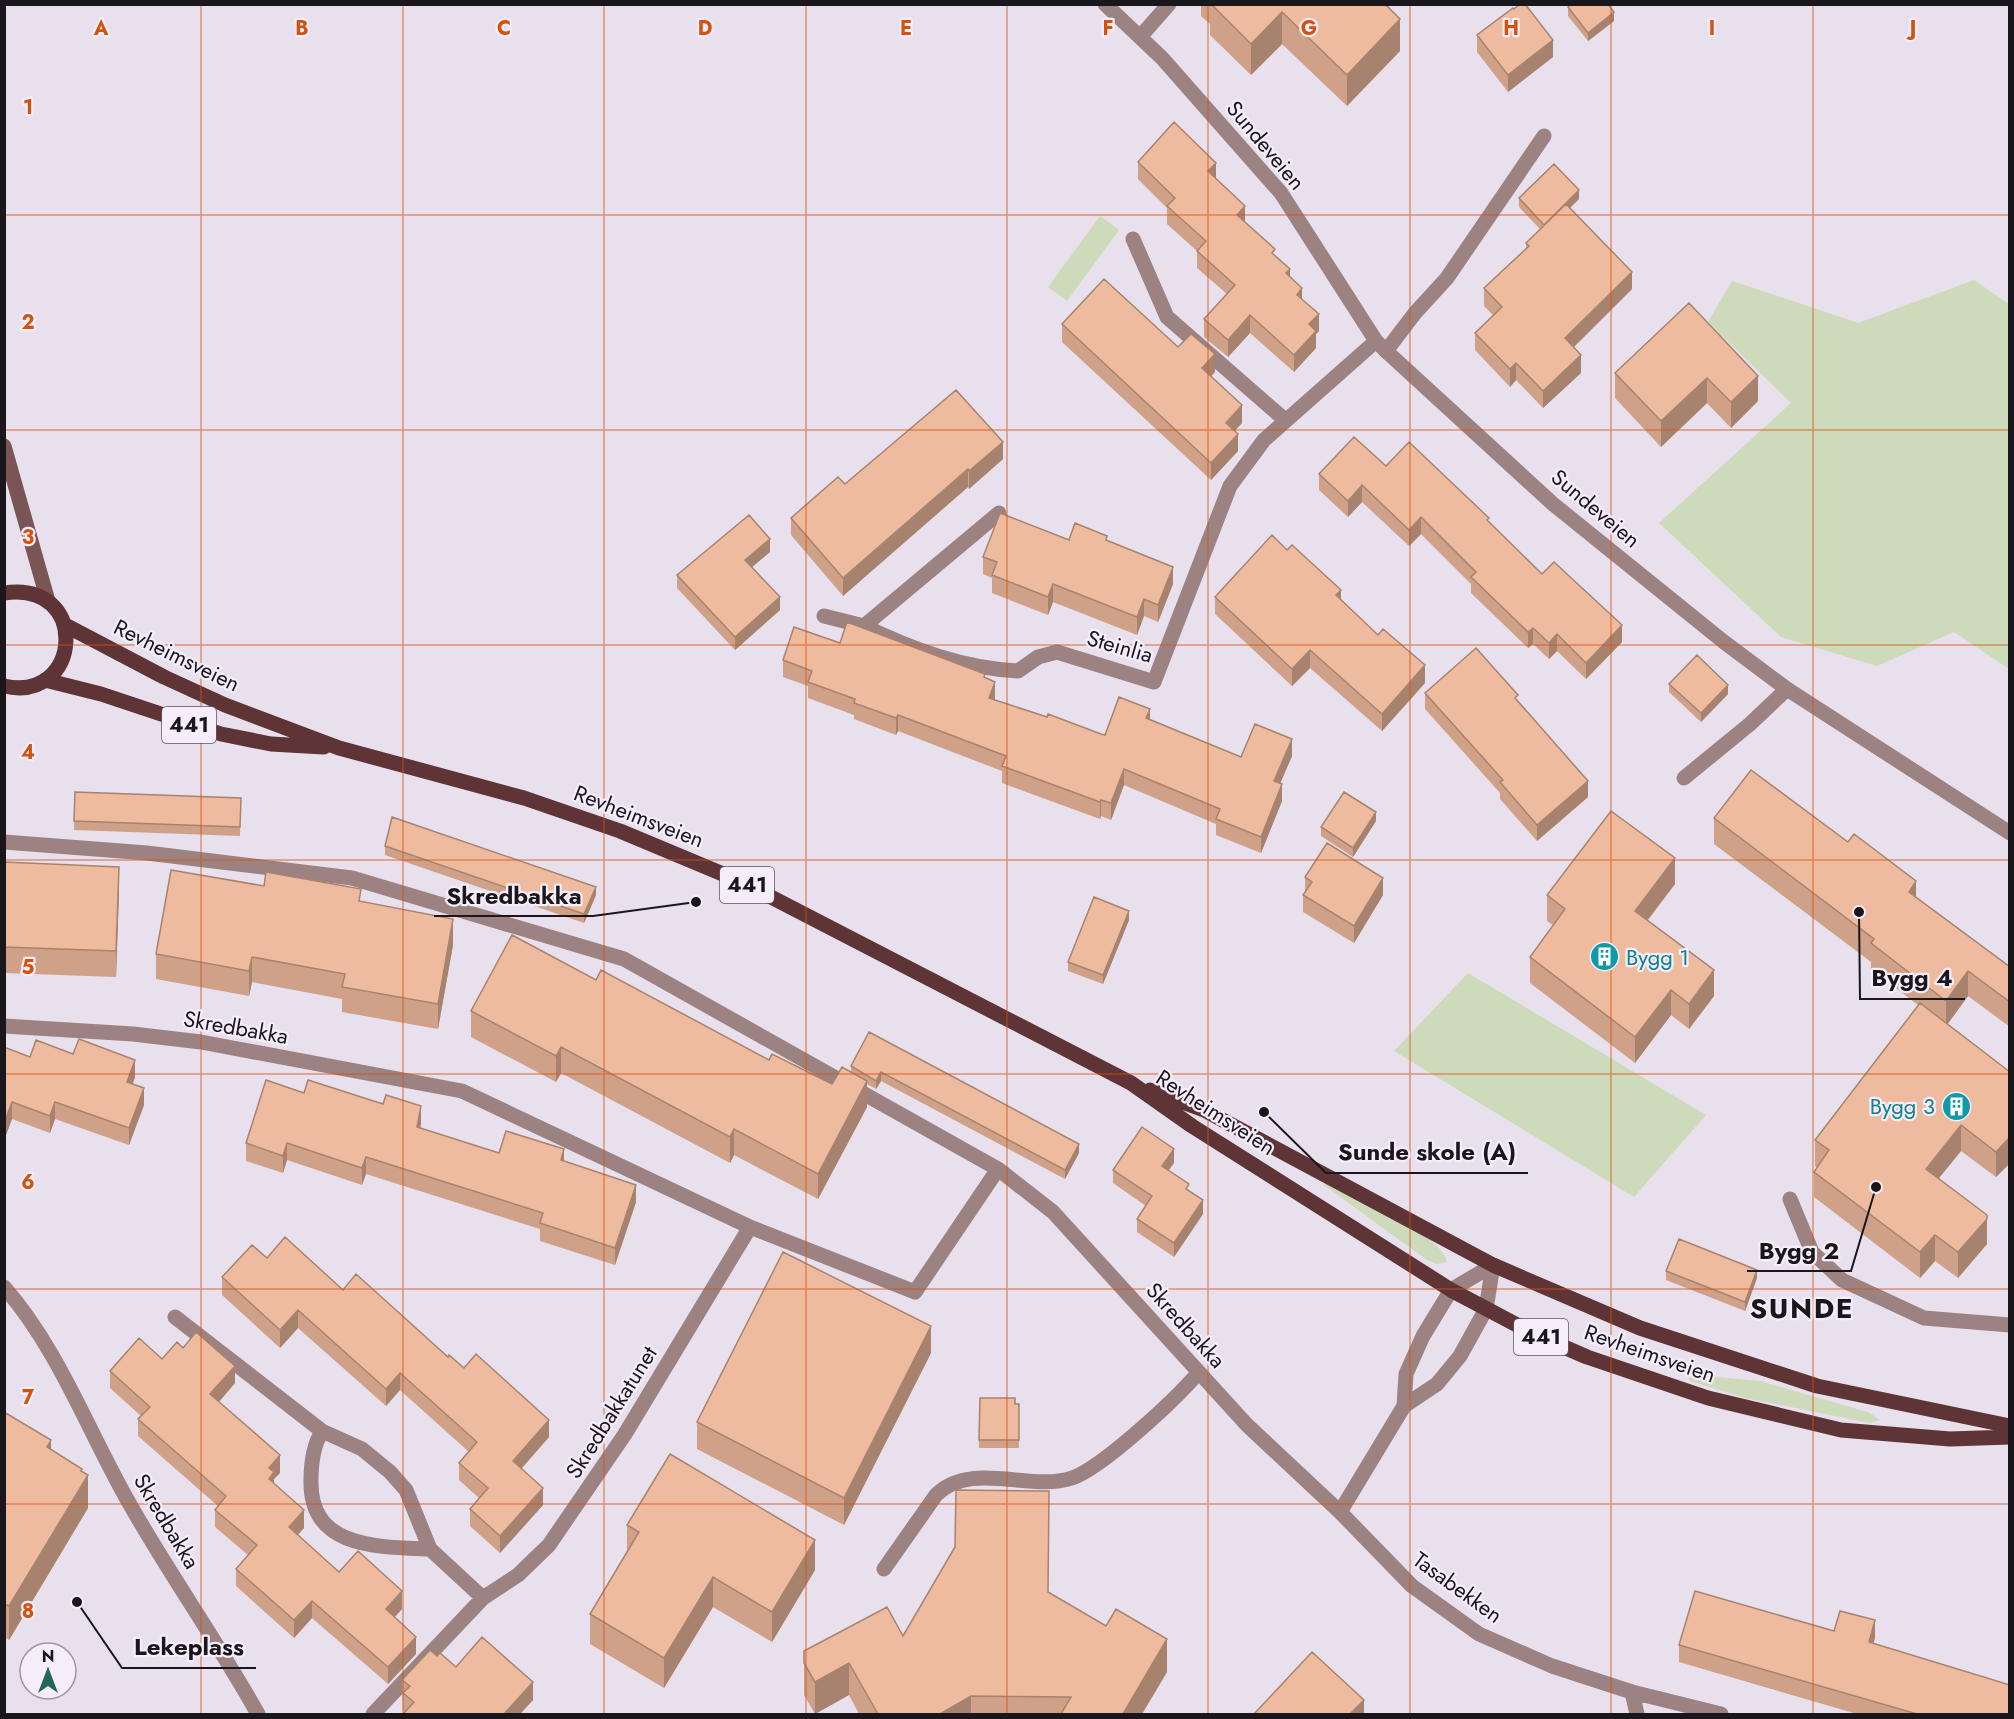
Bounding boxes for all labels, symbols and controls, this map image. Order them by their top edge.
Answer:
text: A [93,14,109,43]
text: B [295,14,309,43]
text: C [497,14,511,43]
text: D [698,14,712,43]
text: E [900,14,912,43]
text: F [1102,14,1114,43]
text: G [1301,14,1317,43]
text: H [1503,14,1519,43]
text: I [1709,14,1715,43]
text: J [1906,14,1916,43]
text: 1 [23,93,33,122]
street label: Sundeveien [1219,93,1313,197]
text: 2 [21,308,35,337]
street label: Sundeveien [1544,461,1648,555]
text: 3 [22,523,34,552]
street label: Revheimsveien [109,611,245,699]
street label: Steinlia [1083,621,1157,671]
road number: 441 [162,707,216,743]
text: 4 [21,738,35,767]
street label: Revheimsveien [569,777,709,855]
road number: 441 [720,867,774,903]
callout: Skredbakka [434,874,593,916]
text: Skredbakka [446,878,582,913]
building icon: Bygg 1 [1589,941,1621,973]
place label: Bygg 1 [1626,941,1689,973]
text: 5 [22,953,35,982]
callout: Bygg 4 [1860,957,1965,999]
text: Bygg 4 [1871,960,1953,995]
street label: Skredbakka [181,1002,291,1052]
street label: Revheimsveien [1150,1061,1282,1163]
place label: Bygg 3 [1870,1090,1935,1122]
building icon: Bygg 3 [1940,1090,1972,1122]
callout: Sunde skole (A) [1326,1131,1528,1173]
text: Sunde skole (A) [1338,1134,1516,1169]
text: 6 [21,1168,35,1197]
callout: Bygg 2 [1747,1229,1851,1271]
text: Bygg 2 [1759,1233,1839,1268]
street label: Skredbakka [1139,1275,1233,1375]
district label: SUNDE [1750,1288,1854,1329]
street label: Revheimsveien [1580,1316,1720,1390]
road number: 441 [1514,1319,1568,1355]
street label: Skredbakkatunet [557,1339,665,1484]
text: 7 [22,1383,35,1412]
street label: Skredbakka [126,1467,208,1575]
street label: Tasabekken [1407,1544,1509,1630]
text: 8 [22,1597,34,1626]
callout: Lekeplass [122,1626,256,1668]
text: Lekeplass [134,1629,244,1664]
north arrow [18,1641,78,1701]
text: N [42,1645,54,1668]

